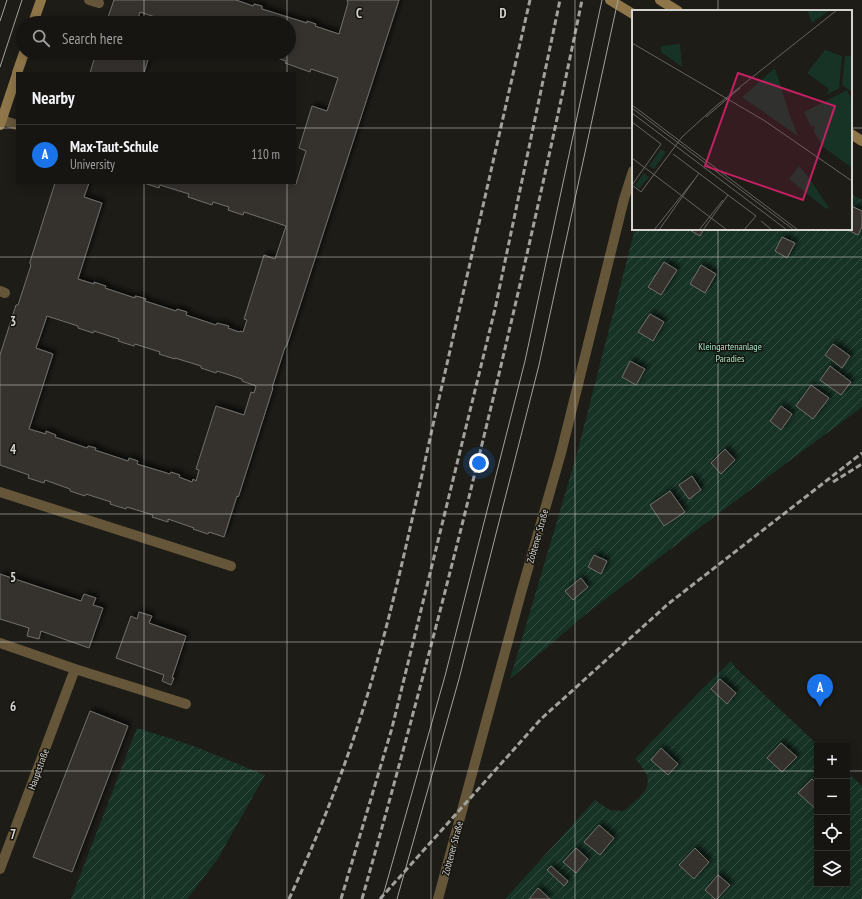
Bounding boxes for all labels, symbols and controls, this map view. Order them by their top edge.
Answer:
text: C [356,5,362,22]
text: D [500,5,507,22]
inset map [632,10,852,230]
search box [16,16,296,60]
icon: search [30,27,52,49]
text: Search here [62,29,123,48]
text: Nearby [32,87,75,109]
text: Max-Taut-Schule [70,137,159,156]
text: A [42,146,48,163]
text: 110 m [251,146,280,163]
text: University [70,156,115,173]
text: 3 [10,313,16,330]
park label: Kleingartenanlage Paradies [698,340,762,365]
text: 4 [10,441,17,458]
your location [469,453,489,473]
street label: Zobtener Straße [524,508,551,565]
text: 5 [10,569,16,586]
pin: A [807,674,833,707]
text: 6 [10,698,16,715]
map controls [814,743,850,887]
button: + [814,743,850,779]
street label: Hauptstraße [25,747,52,791]
button: − [814,779,850,815]
button: locate [814,815,850,851]
street label: Zobtener Straße [439,820,466,877]
text: 7 [10,826,16,843]
button: layers [814,851,850,887]

